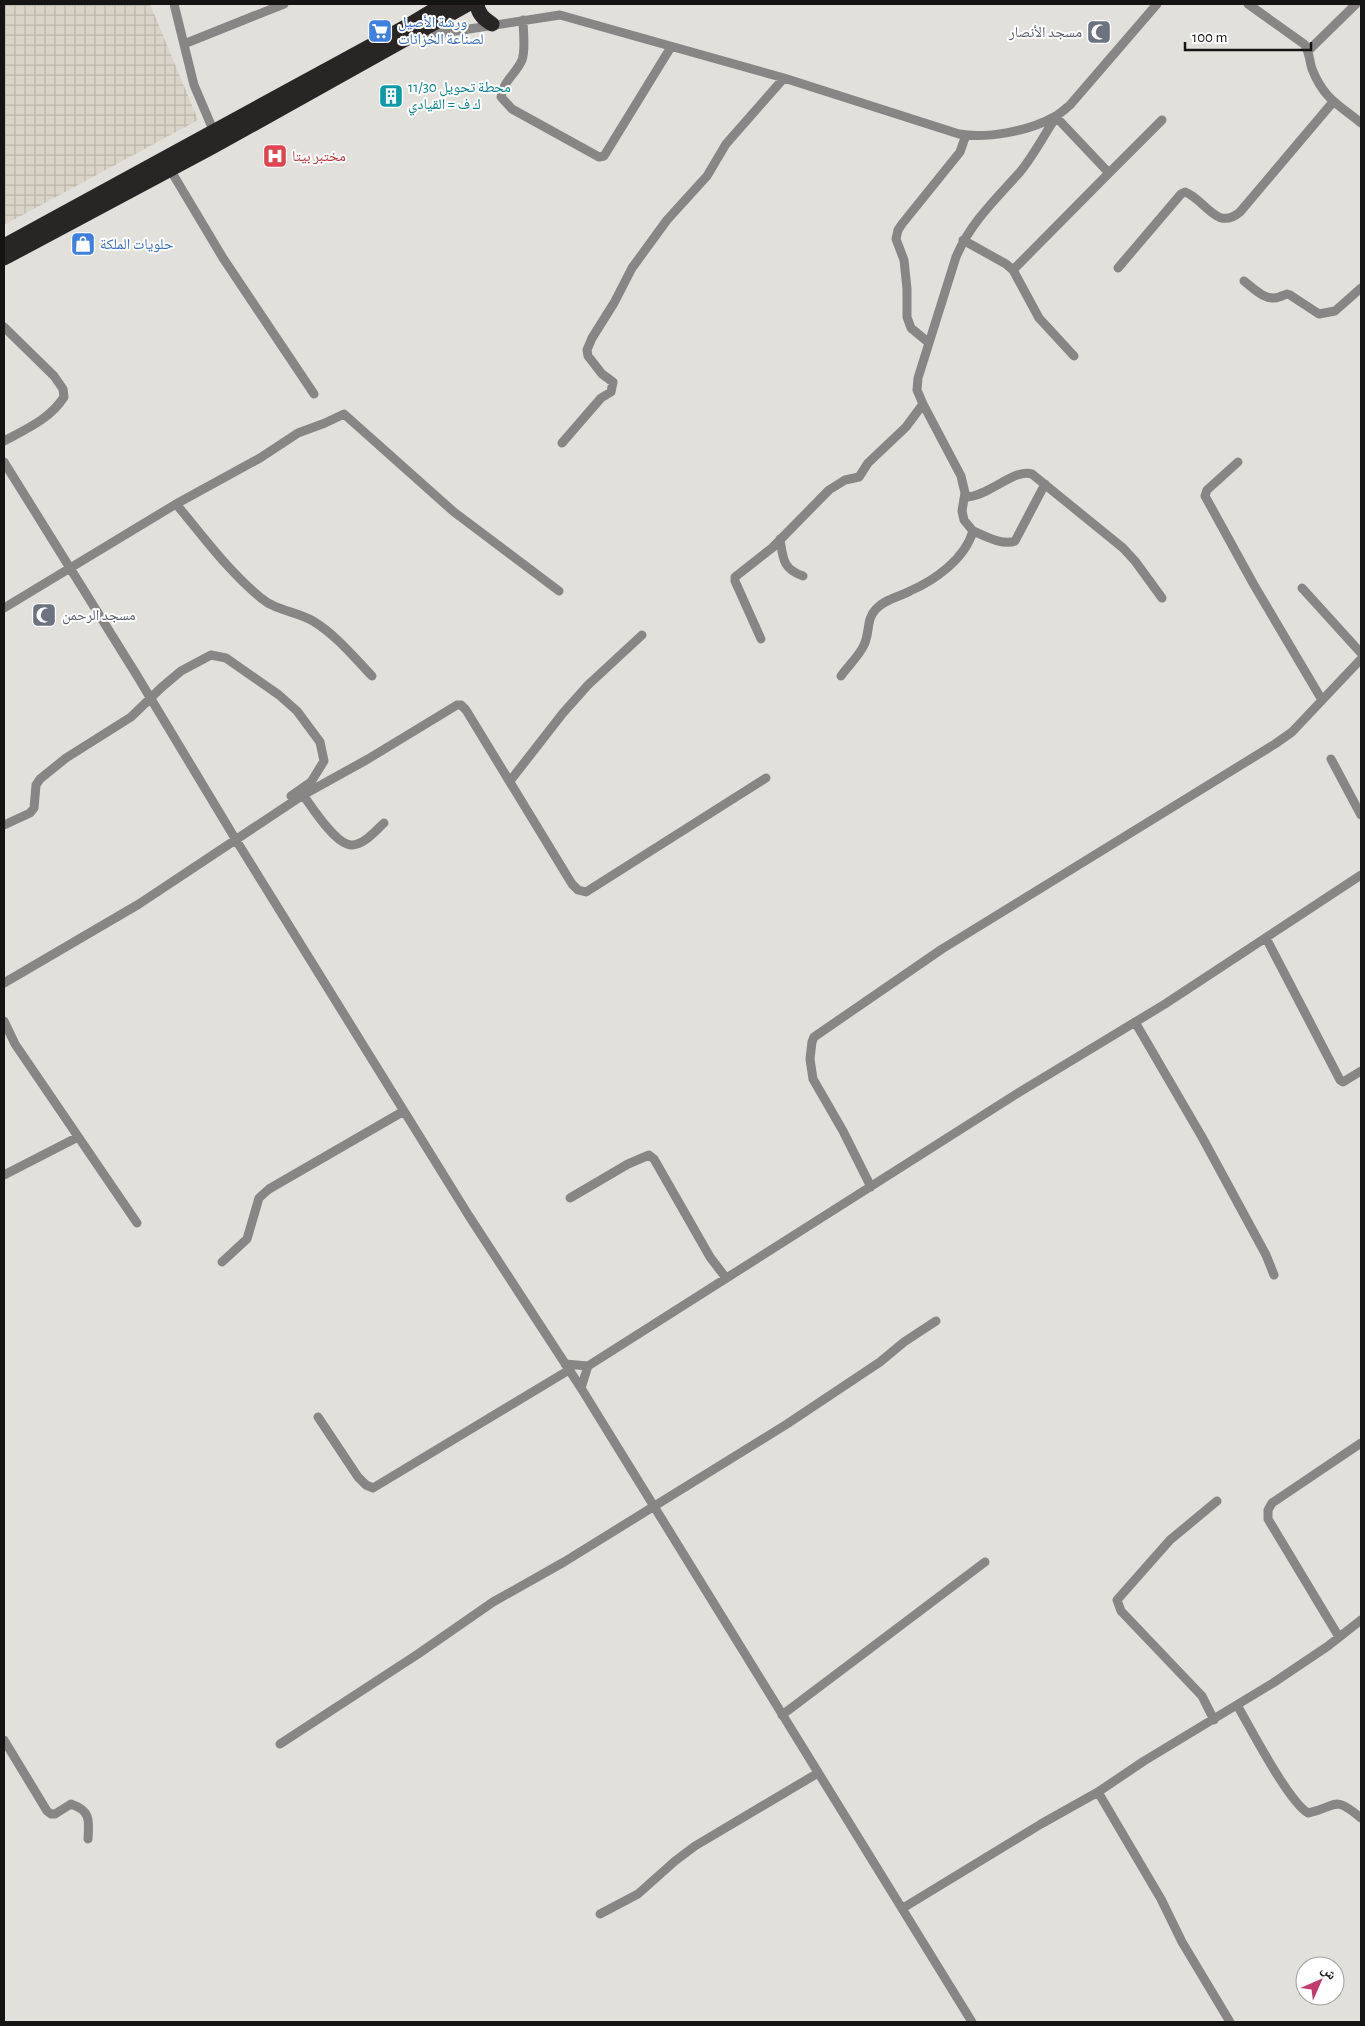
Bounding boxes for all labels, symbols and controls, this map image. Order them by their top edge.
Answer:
place label: ورشة الأصيل لصناعة الخزانات [398,15,484,48]
supermarket icon: ورشة الأصيل لصناعة الخزانات [367,18,393,44]
mosque icon: مسجد الأنصار [1086,19,1112,45]
scale bar [1185,20,1311,52]
place label: مسجد الأنصار [1008,25,1082,41]
text: 100 m [1192,30,1227,45]
place label: محطة تحويل 11/30 ك ف = القيادي [408,80,511,116]
building icon: محطة تحويل 11/30 ك ف = القيادي [378,83,404,109]
hospital icon: مختبر بيتا [262,143,288,169]
place label: مختبر بيتا [292,149,346,165]
shop icon: حلويات الملكة [70,231,96,257]
place label: حلويات الملكة [100,237,174,253]
mosque icon: مسجد الرحمن [31,602,57,628]
place label: مسجد الرحمن [62,608,136,625]
north arrow [1295,1956,1345,2006]
text: ش [1318,1962,1339,1984]

